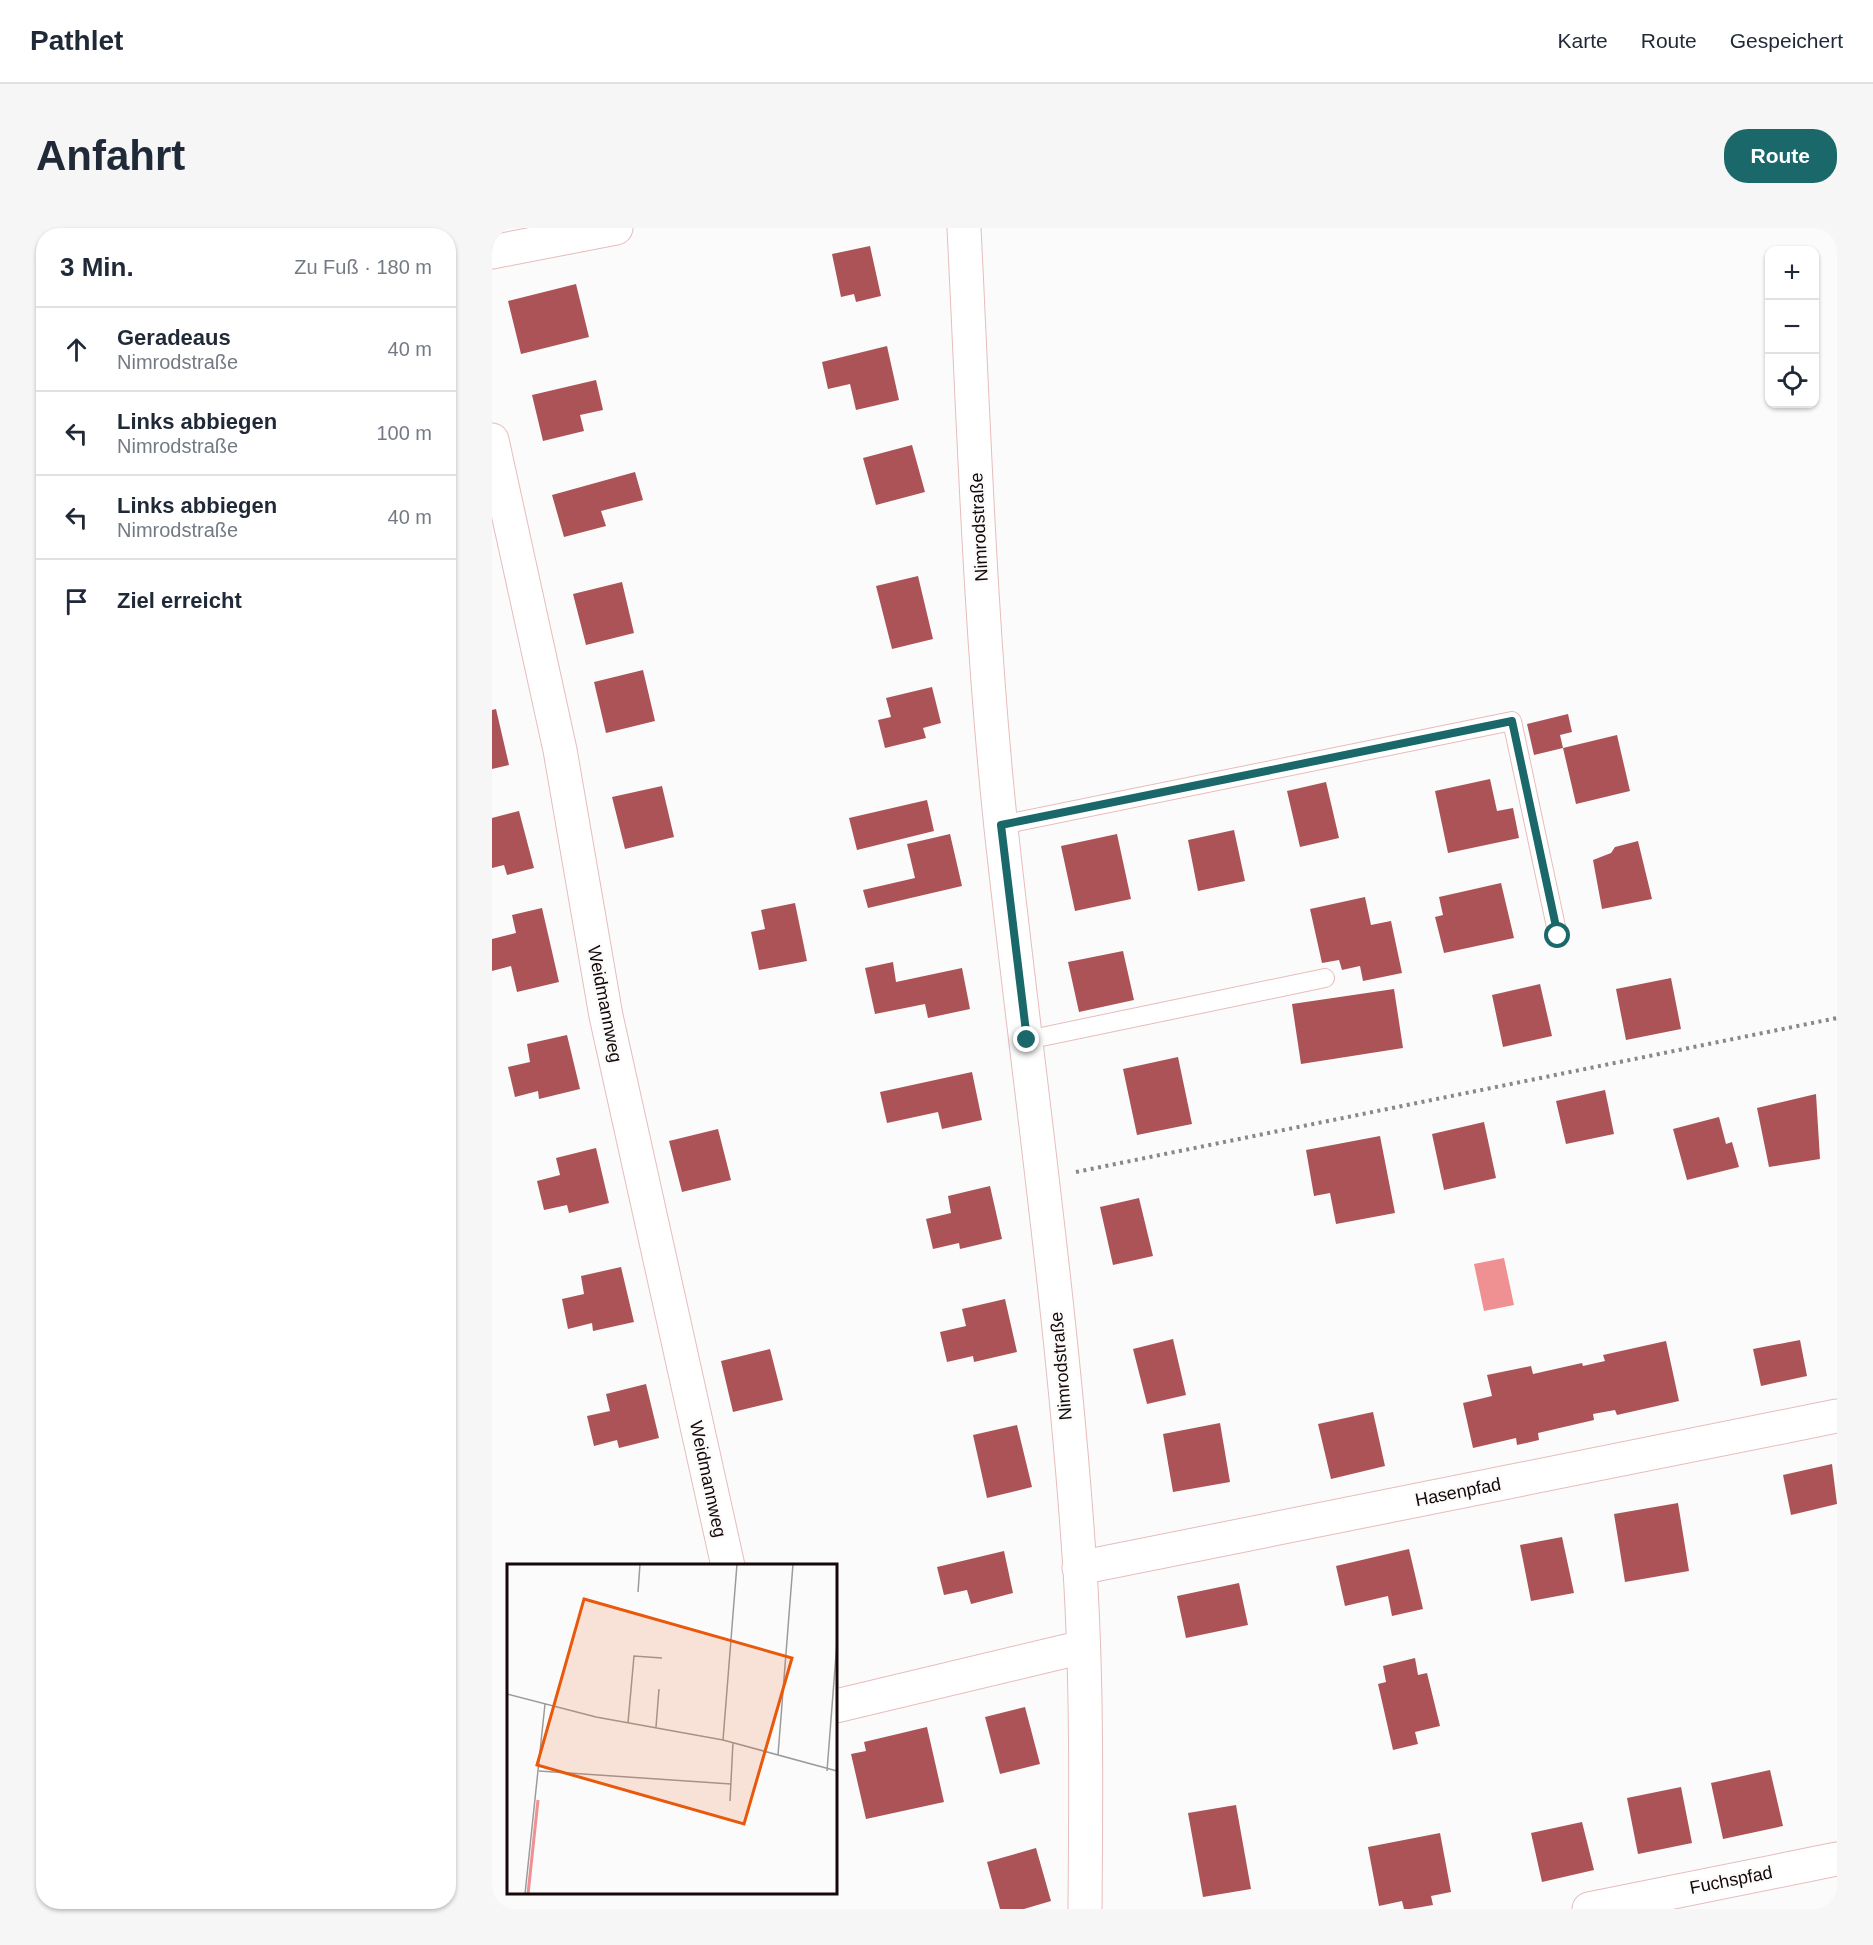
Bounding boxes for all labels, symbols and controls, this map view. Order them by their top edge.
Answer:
text: Pathlet [30,25,123,56]
text: Karte [1558,29,1608,52]
text: Route [1641,29,1697,52]
text: Gespeichert [1730,29,1843,52]
button: Route [1724,129,1837,183]
text: Anfahrt [36,132,185,179]
map controls [1765,246,1819,408]
button: + [1765,246,1819,300]
text: 3 Min. [60,252,134,282]
text: Zu Fuß · 180 m [294,256,432,278]
button: − [1765,300,1819,354]
text: Geradeaus [117,325,231,350]
icon: ahead [60,333,93,366]
text: 40 m [388,338,432,360]
text: Nimrodstraße [117,351,238,373]
button: locate [1765,354,1819,408]
text: Links abbiegen [117,409,277,434]
icon: left [60,417,93,450]
text: 100 m [376,422,432,444]
text: Nimrodstraße [117,435,238,457]
street label: Nimrodstraße [966,472,992,582]
text: Links abbiegen [117,493,277,518]
icon: left [60,501,93,534]
text: 40 m [388,506,432,528]
text: Nimrodstraße [117,519,238,541]
icon: arrive [60,585,93,618]
text: Ziel erreicht [117,588,242,613]
route start [1544,922,1570,948]
street label: Weidmannweg [584,944,626,1064]
route end [1013,1026,1039,1052]
street label: Nimrodstraße [1046,1311,1076,1421]
street label: Weidmannweg [686,1419,730,1539]
street label: Hasenpfad [1413,1474,1503,1510]
inset map [507,1564,837,1894]
street label: Fuchspfad [1688,1862,1774,1898]

